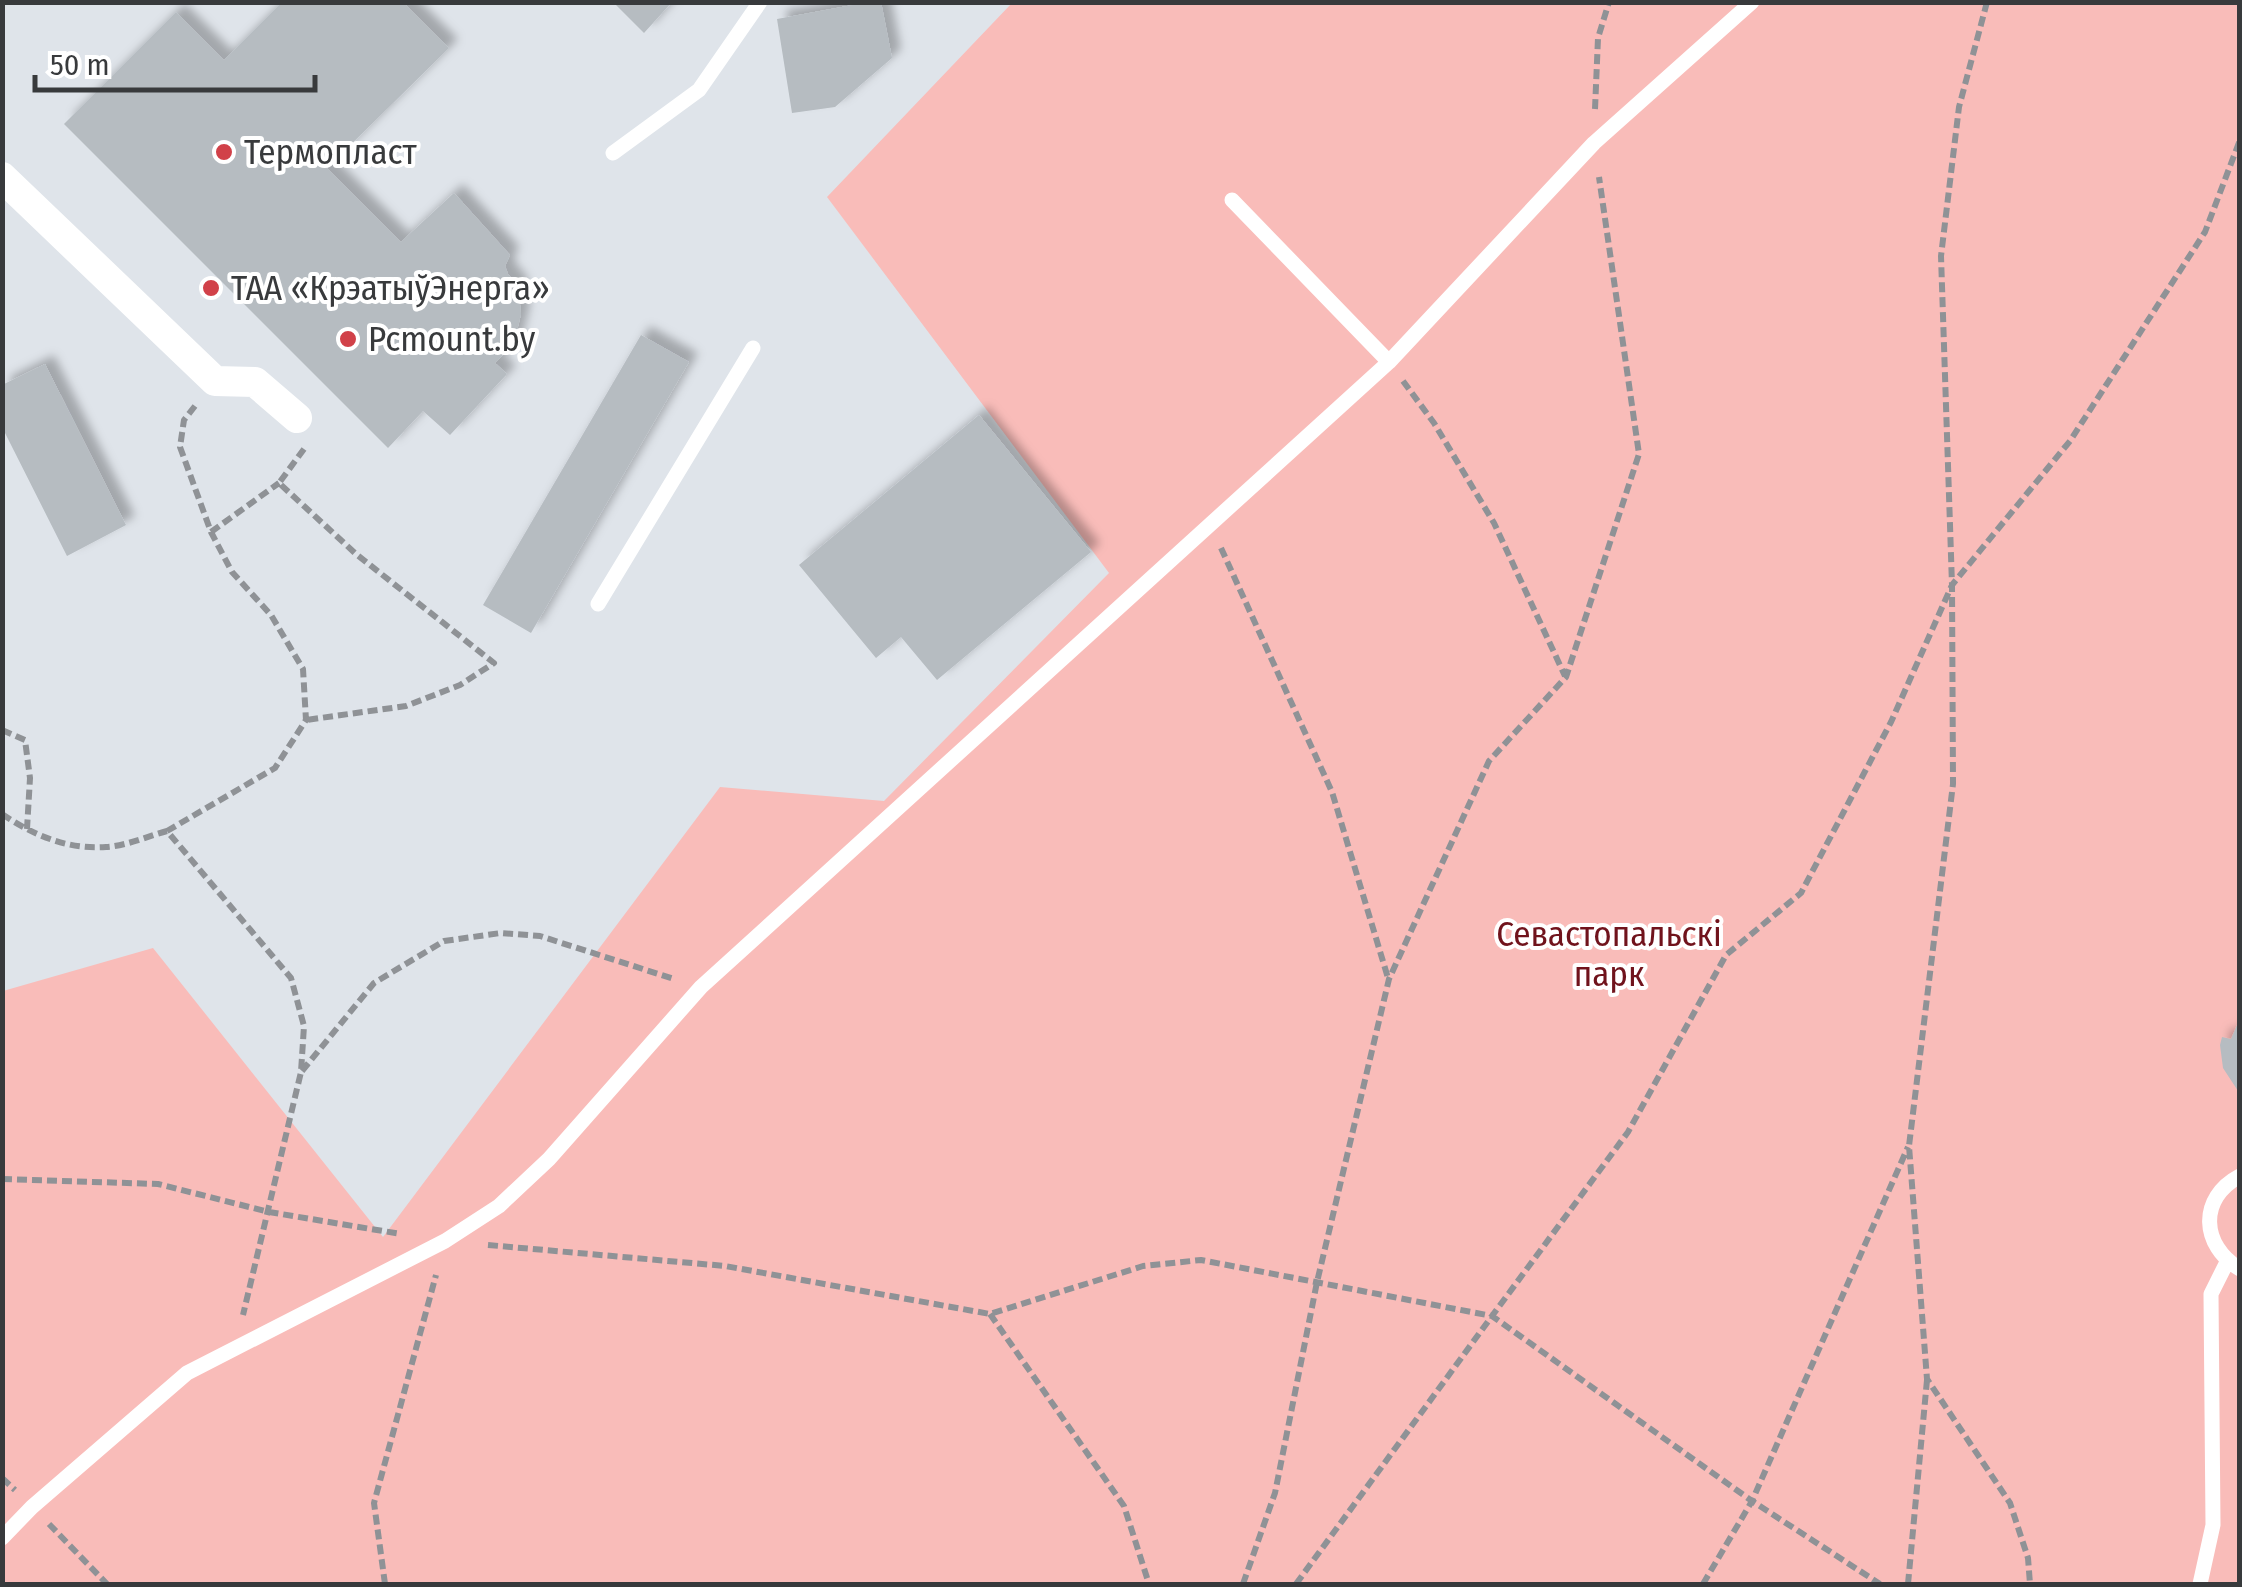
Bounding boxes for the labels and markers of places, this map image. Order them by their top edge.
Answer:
place label: Термопласт [244,131,418,173]
marker: Термопласт [213,141,235,163]
place label: ТАА «КрэатыўЭнерга» [231,267,550,309]
marker: ТАА «КрэатыўЭнерга» [200,277,222,299]
place label: Pcmount.by [368,318,536,360]
marker: Pcmount.by [337,328,359,350]

